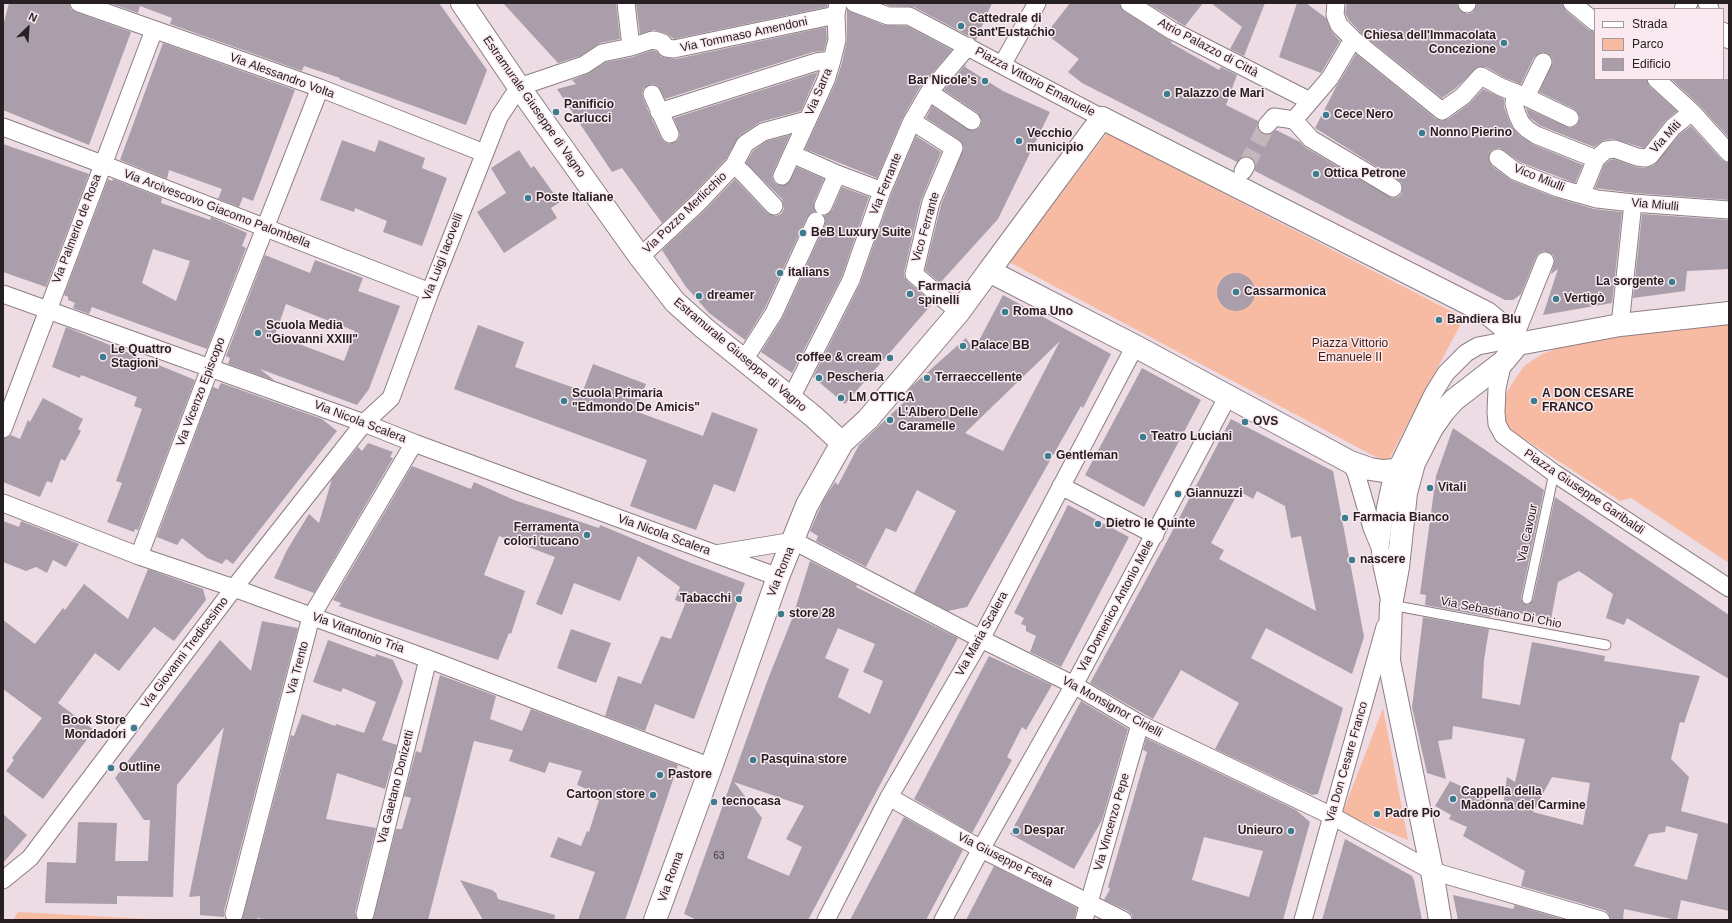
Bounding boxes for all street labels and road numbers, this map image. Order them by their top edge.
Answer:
street label: Via Tommaso Amendoni [679,14,809,56]
street label: Atrio Palazzo di Città [1155,15,1261,81]
street label: Estramurale Giuseppe di Vagno [480,34,588,180]
street label: Piazza Vittorio Emanuele [973,44,1097,120]
street label: Via Alessandro Volta [228,50,336,102]
street label: Via Sarra [803,66,835,118]
street label: Via Miti [1648,118,1684,156]
street label: Via Ferrante [867,151,905,217]
street label: Vico Miulli [1511,161,1567,195]
street label: Via Arcivescovo Giacomo Palombella [121,167,313,251]
street label: Via Pozzo Merlicchio [640,169,730,257]
street label: Via Palmerio de Rosa [50,172,104,286]
street label: Vico Ferrante [909,191,943,263]
street label: Via Miulli [1631,196,1679,214]
street label: Via Luigi Iacovelli [420,211,466,303]
street label: Estramurale Giuseppe di Vagno [671,295,809,415]
street label: Via Vicenzo Episcopo [174,335,228,449]
street label: Via Nicola Scalera [312,398,408,446]
street label: Piazza Giuseppe Garibaldi [1521,446,1647,538]
street label: Via Cavour [1515,503,1541,563]
street label: Via Nicola Scalera [616,512,712,558]
street label: Via Domenico Antonio Mele [1075,537,1157,675]
street label: Via Roma [764,545,798,599]
street label: Via Maria Scalera [953,589,1011,679]
street label: Via Giovanni Tredicesimo [138,594,232,712]
street label: Via Sebastiano Di Chio [1439,594,1563,632]
street label: Via Vitantonio Tria [310,610,406,656]
street label: Via Trento [284,640,312,696]
street label: Via Monsignor Cirielli [1059,673,1165,741]
street label: Via Don Cesare Franco [1323,700,1371,824]
street label: Via Gaetano Donizetti [375,729,417,845]
street label: Via Vincenzo Pepe [1091,771,1133,873]
street label: Via Giuseppe Festa [955,830,1055,890]
street label: Via Roma [655,850,687,904]

